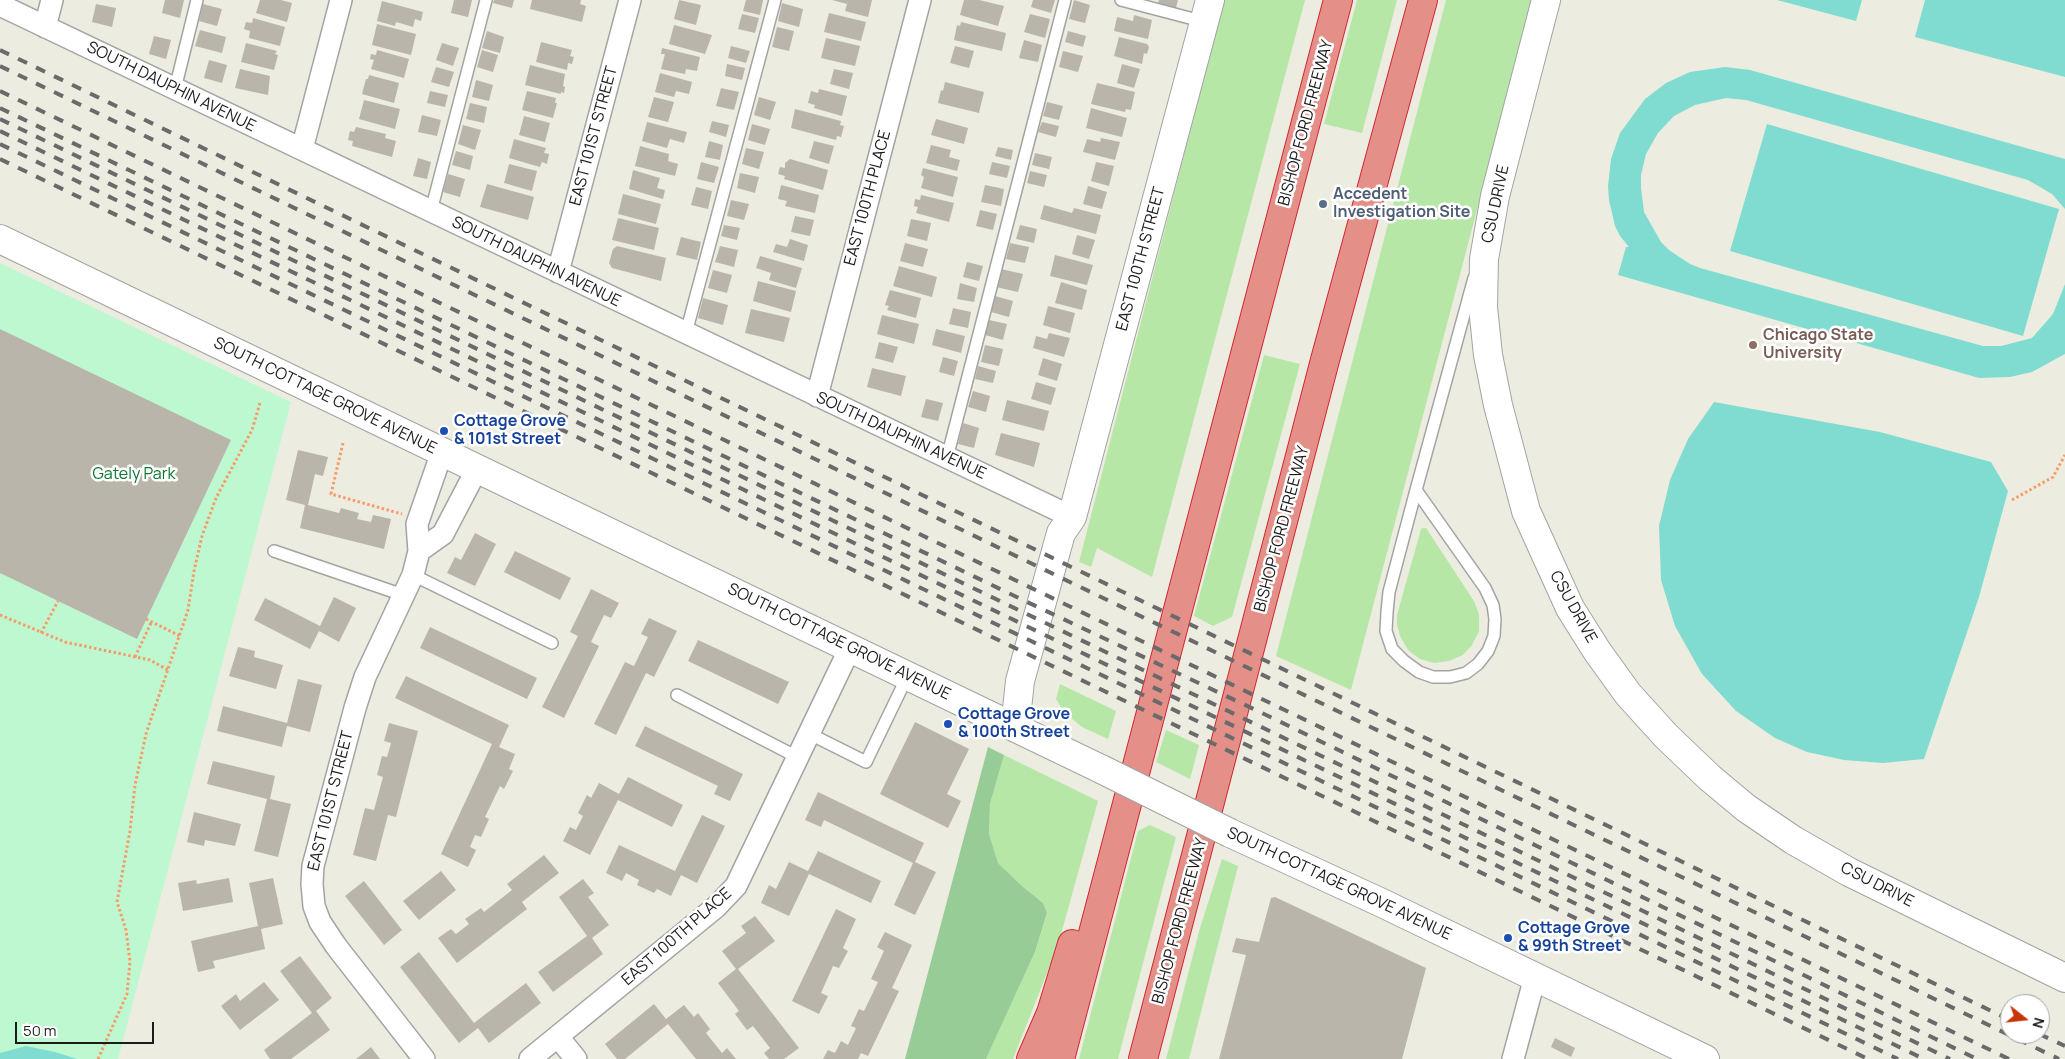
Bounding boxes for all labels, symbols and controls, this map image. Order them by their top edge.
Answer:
street label: SOUTH DAUPHIN AVENUE [83,38,259,136]
street label: BISHOP FORD FREEWAY [1275,38,1337,208]
street label: EAST 101ST STREET [566,64,622,208]
street label: EAST 100TH PLACE [841,128,895,268]
street label: CSU DRIVE [1478,163,1514,245]
street label: EAST 100TH STREET [1113,185,1169,333]
place label: Accedent Investigation Site [1333,185,1470,223]
marker: Accedent Investigation Site [1317,198,1329,210]
street label: SOUTH DAUPHIN AVENUE [448,213,624,311]
place label: Chicago State University [1763,326,1873,364]
street label: SOUTH COTTAGE GROVE AVENUE [210,334,440,458]
marker: Chicago State University [1747,339,1759,351]
street label: SOUTH DAUPHIN AVENUE [813,388,989,484]
place label: Cottage Grove & 101st Street [454,412,566,450]
marker: Cottage Grove & 101st Street [438,425,450,437]
street label: BISHOP FORD FREEWAY [1251,444,1313,614]
park label: Gately Park [93,465,175,485]
street label: CSU DRIVE [1545,568,1601,646]
street label: SOUTH COTTAGE GROVE AVENUE [724,580,954,704]
place label: Cottage Grove & 100th Street [958,705,1070,743]
marker: Cottage Grove & 100th Street [942,718,954,730]
street label: EAST 101ST STREET [304,729,358,873]
street label: SOUTH COTTAGE GROVE AVENUE [1224,823,1454,945]
street label: BISHOP FORD FREEWAY [1149,836,1211,1006]
street label: CSU DRIVE [1837,858,1917,912]
street label: EAST 100TH PLACE [618,884,736,990]
place label: Cottage Grove & 99th Street [1518,919,1630,957]
marker: Cottage Grove & 99th Street [1502,932,1514,944]
north arrow [2000,994,2050,1044]
scale bar [18,1012,156,1044]
text: N [2028,1016,2049,1030]
text: 50 m [23,1020,57,1041]

